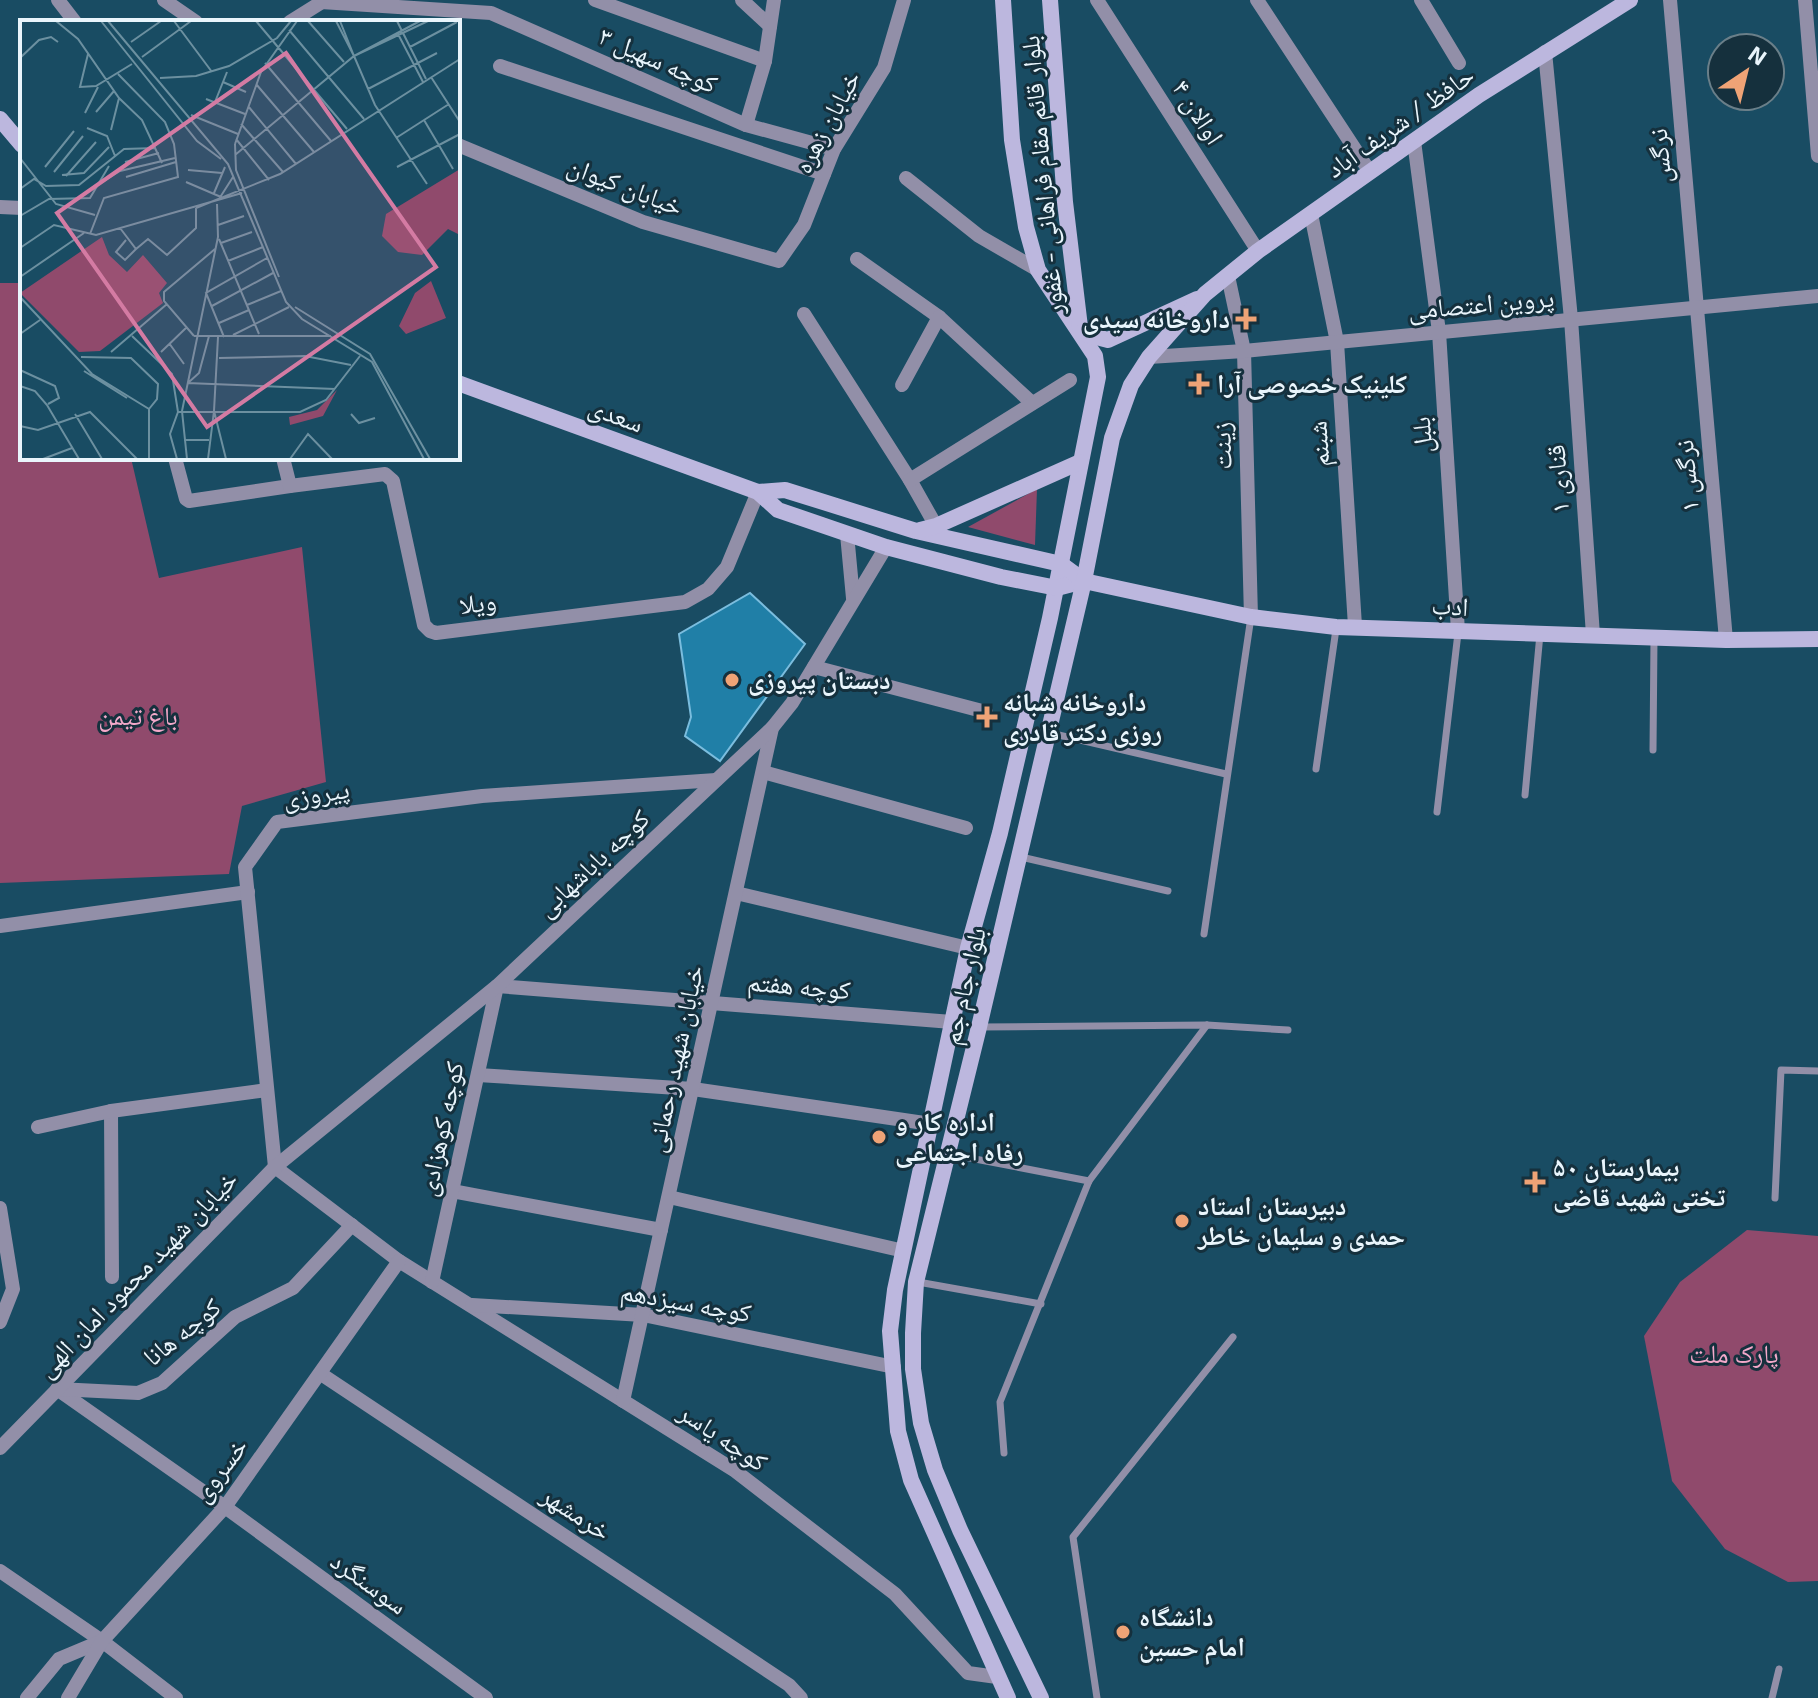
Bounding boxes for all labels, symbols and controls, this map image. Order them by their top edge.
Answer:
street label: کوچه سهیل ۳ [594,19,723,100]
inset map [20,20,460,460]
north arrow [1706,32,1786,112]
street label: بلوار قائم مقام فراهانی - غفور [1013,34,1072,317]
text: N [1744,40,1772,70]
street label: حافظ / شریف آباد [1319,58,1480,184]
street label: خیابان زهره [786,65,867,179]
street label: اوالان ۴ [1165,73,1232,150]
street label: نرگس [1641,127,1678,185]
street label: خیابان کیوان [563,148,688,223]
street label: پروین اعتصامی [1406,281,1555,327]
place label: داروخانه سیدی [1083,302,1230,335]
marker: داروخانه سیدی [1237,310,1255,328]
place label: کلینیک خصوصی آرا [1217,367,1408,400]
marker: کلینیک خصوصی آرا [1188,373,1210,395]
street label: سعدی [584,389,648,440]
street label: بلبل [1404,416,1439,454]
street label: شبنم [1300,420,1338,468]
street label: زینت [1204,422,1237,470]
street label: نرگس ۱ [1667,439,1706,514]
street label: قناری ۱ [1539,444,1576,514]
street label: ویلا [458,584,498,620]
street label: ادب [1431,588,1469,622]
place label: دبستان پیروزی [748,663,891,696]
marker: دبستان پیروزی [723,671,741,689]
place label: داروخانه شبانه روزی دکتر قادری [1003,685,1162,748]
park label: باغ تیمن [98,699,178,732]
marker: داروخانه شبانه روزی دکتر قادری [978,708,996,726]
street label: پیروزی [280,772,352,815]
street label: کوچه باباشهابی [529,802,656,924]
street label: بلوار جام جم [934,924,995,1048]
street label: خیابان شهید رحمانی [639,962,710,1156]
street label: کوچه هفتم [746,965,852,1007]
street label: کوچه کوهزادی [410,1058,471,1199]
place label: اداره کار و رفاه اجتماعی [895,1105,1023,1168]
marker: اداره کار و رفاه اجتماعی [870,1128,888,1146]
place label: بیمارستان ۵۰ تختی شهید قاضی [1553,1150,1725,1213]
street label: خیابان شهید محمود امان الهی [29,1163,244,1384]
marker: بیمارستان ۵۰ تختی شهید قاضی [1524,1171,1546,1193]
place label: دبیرستان استاد حمدی و سلیمان خاطر [1197,1189,1405,1252]
marker: دبیرستان استاد حمدی و سلیمان خاطر [1173,1212,1191,1230]
street label: کوچه سیزدهم [618,1274,754,1330]
street label: کوچه هانا [136,1290,227,1373]
park label: پارک ملت [1689,1337,1779,1370]
street label: کوچه یاسر [672,1394,774,1478]
street label: خسروی [185,1431,255,1509]
street label: خرمشهر [535,1477,617,1546]
street label: سوسنگرد [325,1544,414,1621]
place label: دانشگاه امام حسین [1139,1600,1245,1665]
marker: دانشگاه امام حسین [1114,1623,1132,1641]

